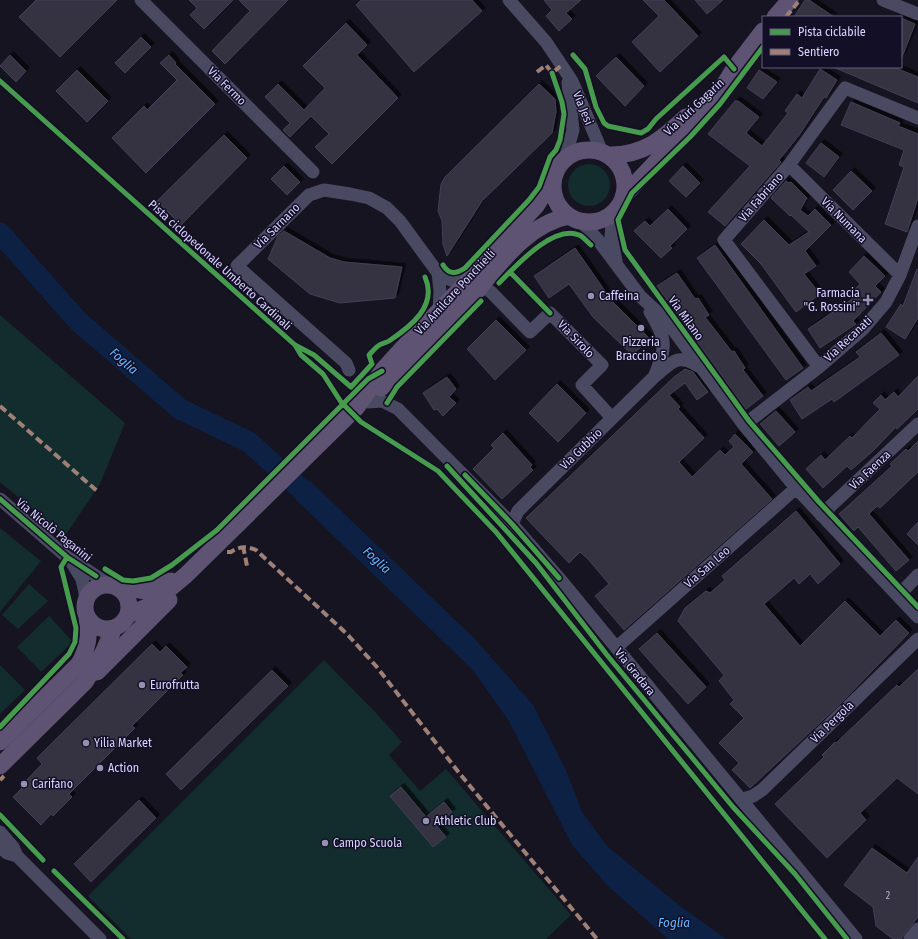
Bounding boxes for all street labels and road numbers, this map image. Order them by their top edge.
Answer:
street label: Via Fermo [205,64,249,108]
street label: Via Yuri Gagarin [661,76,727,138]
street label: Via Jesi [570,89,596,127]
street label: Via Fabriano [736,170,786,224]
street label: Via Numana [818,194,870,246]
street label: Pista ciclopedonale Umberto Cardinali [146,197,294,333]
street label: Via Sarnano [251,200,303,252]
street label: Via Amilcare Ponchielli [412,247,498,337]
street label: Via Milano [665,293,707,343]
street label: Via Recanati [821,313,875,365]
street label: Via Sirolo [555,317,597,361]
street label: Via Gubbio [557,426,605,472]
street label: Via Faenza [847,447,893,493]
street label: Via Nicolò Paganini [13,495,95,565]
street label: Via San Leo [681,543,733,591]
street label: Via Gradara [612,646,658,698]
street label: Via Pergola [808,698,857,746]

